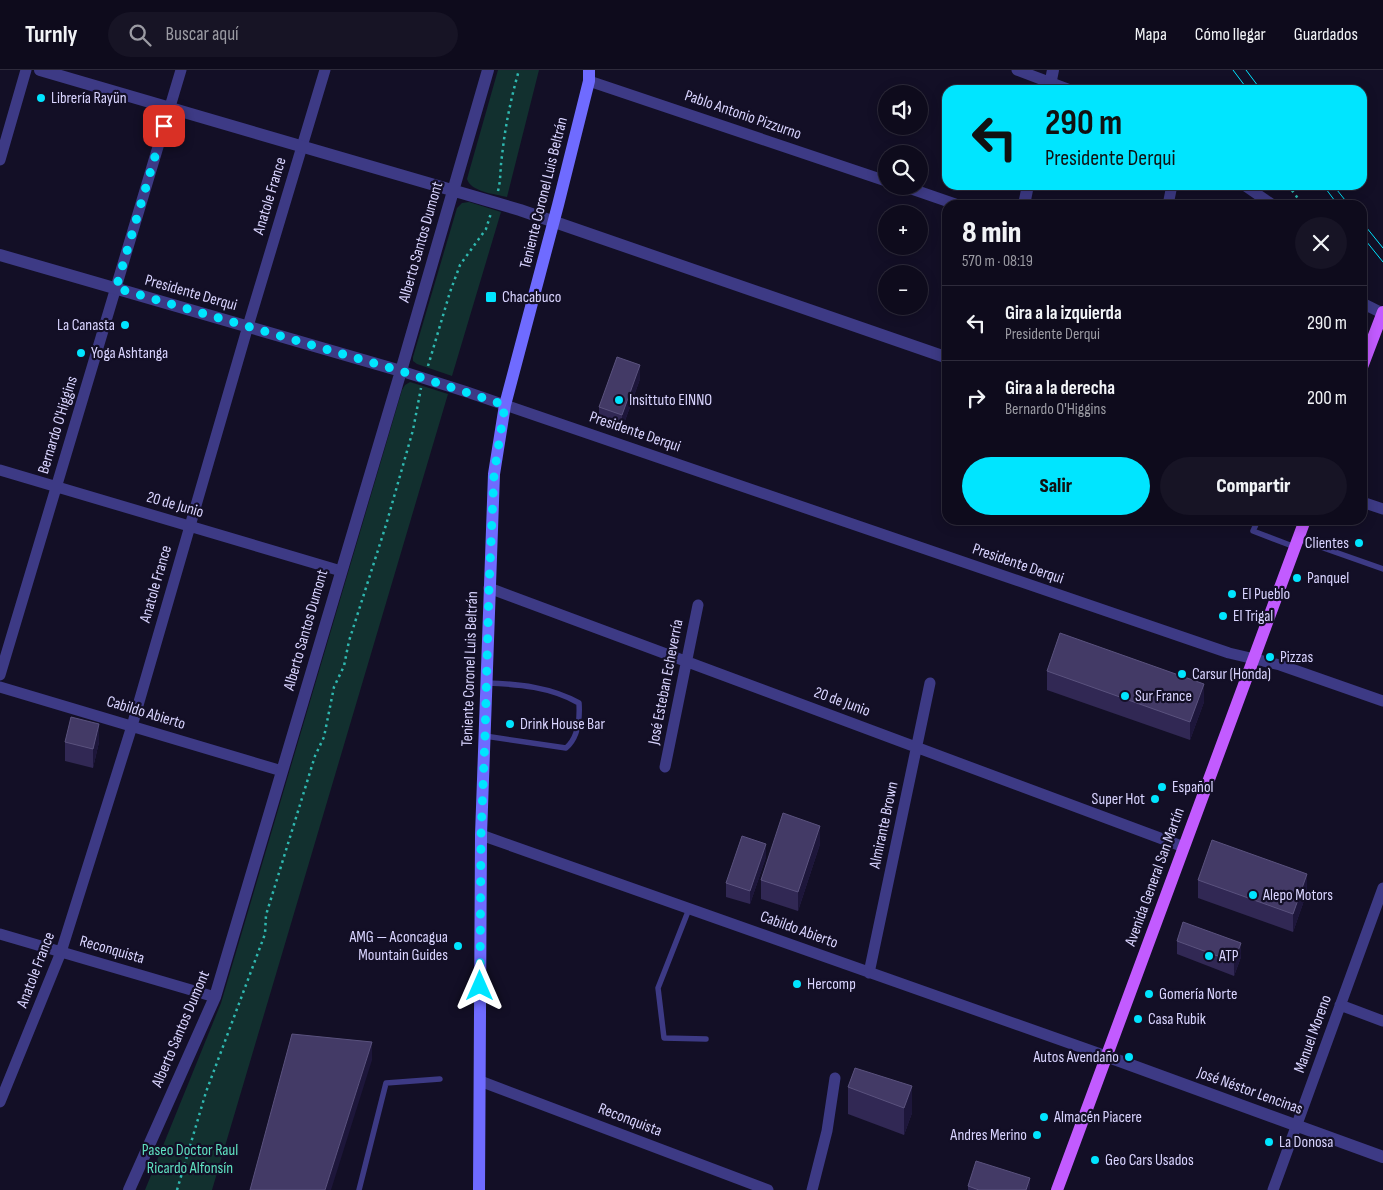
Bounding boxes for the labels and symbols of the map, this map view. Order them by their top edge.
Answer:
street label: Pablo Antonio Pizzurno [682,86,804,144]
place label: Librería Rayün [51,89,127,108]
marker: Librería Rayün [35,92,47,104]
pin [143,105,185,147]
street label: Teniente Coronel Luis Beltrán [516,115,572,271]
street label: Anatole France [249,155,291,238]
street label: Alberto Santos Dumont [394,179,447,306]
street label: Presidente Derqui [143,271,239,315]
place label: Chacabuco [502,288,561,307]
marker: Chacabuco [484,290,498,304]
place label: La Canasta [57,316,115,335]
marker: La Canasta [119,319,131,331]
place label: Yoga Ashtanga [91,344,168,363]
marker: Yoga Ashtanga [75,347,87,359]
street label: Bernardo O'Higgins [34,374,82,476]
place label: Insittuto EINNO [629,391,712,410]
marker: Insittuto EINNO [613,394,625,406]
street label: Presidente Derqui [587,408,683,456]
street label: 20 de Junio [144,488,206,522]
place label: Clientes [1305,534,1349,553]
marker: Clientes [1353,537,1365,549]
street label: Presidente Derqui [970,540,1066,588]
street label: Anatole France [136,543,176,626]
street label: Alberto Santos Dumont [279,567,332,694]
place label: Panquel [1307,569,1349,588]
marker: Panquel [1291,572,1303,584]
place label: El Pueblo [1242,585,1290,604]
marker: El Pueblo [1226,588,1238,600]
street label: Teniente Coronel Luis Beltrán [458,591,482,747]
place label: El Trigal [1233,607,1273,626]
marker: El Trigal [1217,610,1229,622]
street label: José Esteban Echeverría [644,618,687,747]
place label: Pizzas [1280,648,1313,667]
marker: Pizzas [1264,651,1276,663]
place label: Carsur (Honda) [1192,665,1271,684]
marker: Carsur (Honda) [1176,668,1188,680]
street label: 20 de Junio [811,683,873,721]
place label: Sur France [1135,687,1192,706]
marker: Sur France [1119,690,1131,702]
street label: Cabildo Abierto [104,692,188,734]
place label: Drink House Bar [520,715,605,734]
marker: Drink House Bar [504,718,516,730]
place label: Español [1172,778,1214,797]
street label: Almirante Brown [865,780,902,871]
marker: Español [1156,781,1168,793]
place label: Super Hot [1092,790,1145,809]
marker: Super Hot [1149,793,1161,805]
street label: Avenida General San Martín [1121,805,1189,950]
place label: Alepo Motors [1262,886,1333,905]
marker: Alepo Motors [1247,889,1259,901]
street label: Cabildo Abierto [758,907,840,953]
place label: AMG — Aconcagua Mountain Guides [348,928,448,965]
street label: Anatole France [12,929,59,1012]
street label: Reconquista [77,932,147,968]
marker: AMG — Aconcagua Mountain Guides [452,940,464,952]
place label: ATP [1218,947,1239,966]
marker: ATP [1203,950,1215,962]
position arrow [453,959,505,1011]
street label: Alberto Santos Dumont [147,968,214,1091]
place label: Hercomp [807,975,856,994]
marker: Hercomp [791,978,803,990]
place label: Gomería Norte [1159,985,1237,1004]
marker: Gomería Norte [1143,988,1155,1000]
street label: Manuel Moreno [1290,992,1336,1076]
place label: Casa Rubik [1148,1010,1206,1029]
marker: Casa Rubik [1132,1013,1144,1025]
place label: Autos Avendaño [1032,1048,1119,1067]
marker: Autos Avendaño [1123,1051,1135,1063]
street label: José Néstor Lencinas [1194,1063,1305,1119]
street label: Reconquista [596,1099,664,1141]
place label: Almacén Piacere [1053,1108,1142,1127]
marker: Almacén Piacere [1038,1111,1050,1123]
place label: Andres Merino [949,1126,1027,1145]
marker: Andres Merino [1031,1129,1043,1141]
place label: La Donosa [1279,1133,1333,1152]
marker: La Donosa [1263,1136,1275,1148]
park label: Paseo Doctor Raul Ricardo Alfonsín [142,1141,238,1178]
place label: Geo Cars Usados [1105,1151,1194,1170]
marker: Geo Cars Usados [1089,1154,1101,1166]

